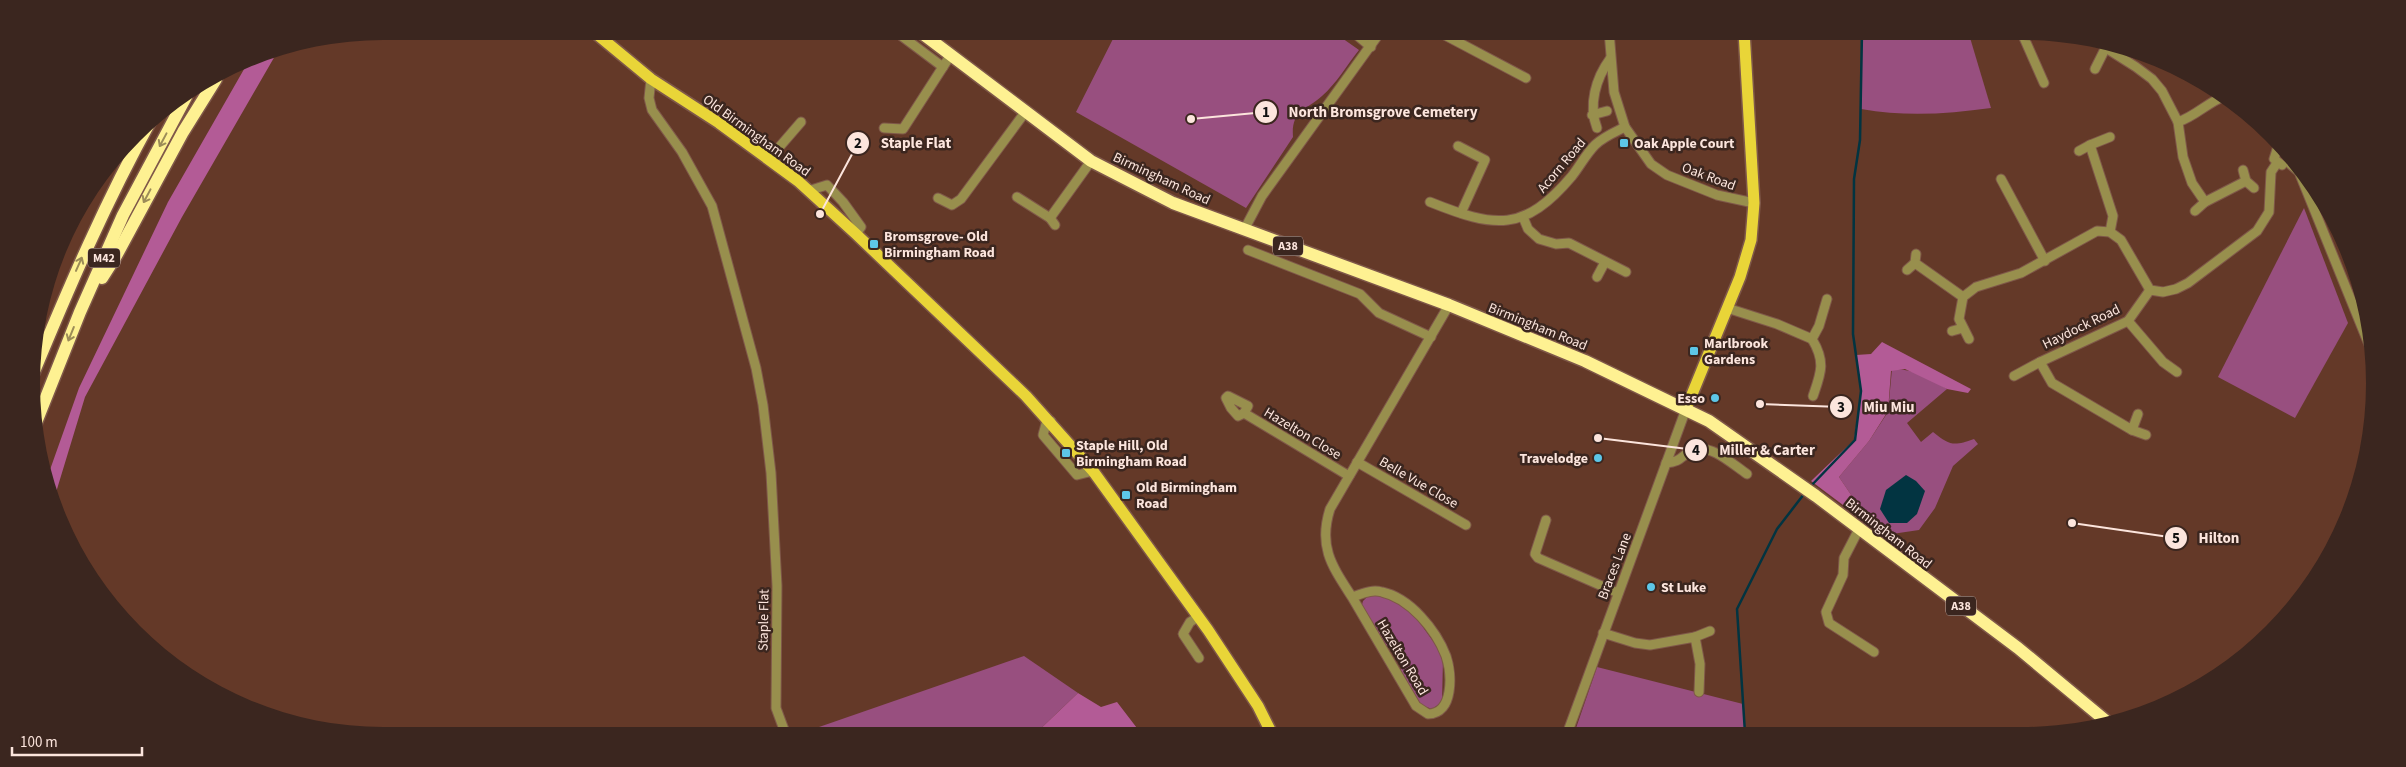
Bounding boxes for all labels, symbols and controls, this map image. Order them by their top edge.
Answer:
street label: Old Birmingham Road [698,90,814,182]
callout: North Bromsgrove Cemetery [1254,97,1488,127]
text: 1 [1262,102,1270,123]
text: North Bromsgrove Cemetery [1289,102,1478,123]
callout: Staple Flat [846,128,961,158]
one-way arrow [158,132,167,147]
text: 2 [854,133,862,154]
text: Staple Flat [881,133,951,154]
street label: Acorn Road [1533,134,1591,198]
place label: Oak Apple Court [1634,134,1735,154]
marker: Oak Apple Court [1618,137,1630,149]
street label: Birmingham Road [1110,148,1214,210]
street label: Oak Road [1679,158,1738,196]
one-way arrow [142,188,151,203]
place label: Bromsgrove- Old Birmingham Road [884,227,995,263]
road number: A38 [1273,237,1303,256]
marker: Bromsgrove- Old Birmingham Road [868,238,880,250]
road number: M42 [88,248,120,268]
one-way arrow [74,257,84,272]
street label: Birmingham Road [1485,298,1590,356]
street label: Haydock Road [2039,299,2124,354]
one-way arrow [65,326,75,341]
place label: Marlbrook Gardens [1704,334,1769,370]
marker: Marlbrook Gardens [1688,345,1700,357]
place label: Esso [1677,389,1705,409]
marker: Esso [1709,392,1721,404]
callout: Miu Miu [1829,392,1925,422]
text: 3 [1837,397,1845,418]
text: Miu Miu [1863,397,1915,418]
street label: Hazelton Close [1260,403,1345,465]
callout: Miller & Carter [1684,435,1825,465]
place label: Staple Hill, Old Birmingham Road [1076,436,1187,472]
text: 4 [1692,440,1700,461]
text: Miller & Carter [1719,440,1815,461]
marker: Staple Hill, Old Birmingham Road [1060,447,1072,459]
place label: Travelodge [1520,449,1588,469]
street label: Belle Vue Close [1375,452,1462,514]
marker: Travelodge [1592,452,1604,464]
place label: Old Birmingham Road [1136,478,1237,514]
marker: Old Birmingham Road [1120,489,1132,501]
street label: Birmingham Road [1841,493,1936,574]
callout: Hilton [2164,523,2250,553]
text: 5 [2172,528,2180,549]
text: Hilton [2199,528,2239,549]
street label: Braces Lane [1593,530,1637,603]
place label: St Luke [1661,578,1706,598]
marker: St Luke [1645,581,1657,593]
street label: Staple Flat [753,589,775,651]
road number: A38 [1946,596,1976,616]
street label: Hazelton Road [1372,616,1433,699]
scale bar [12,724,142,756]
text: 100 m [20,732,58,753]

